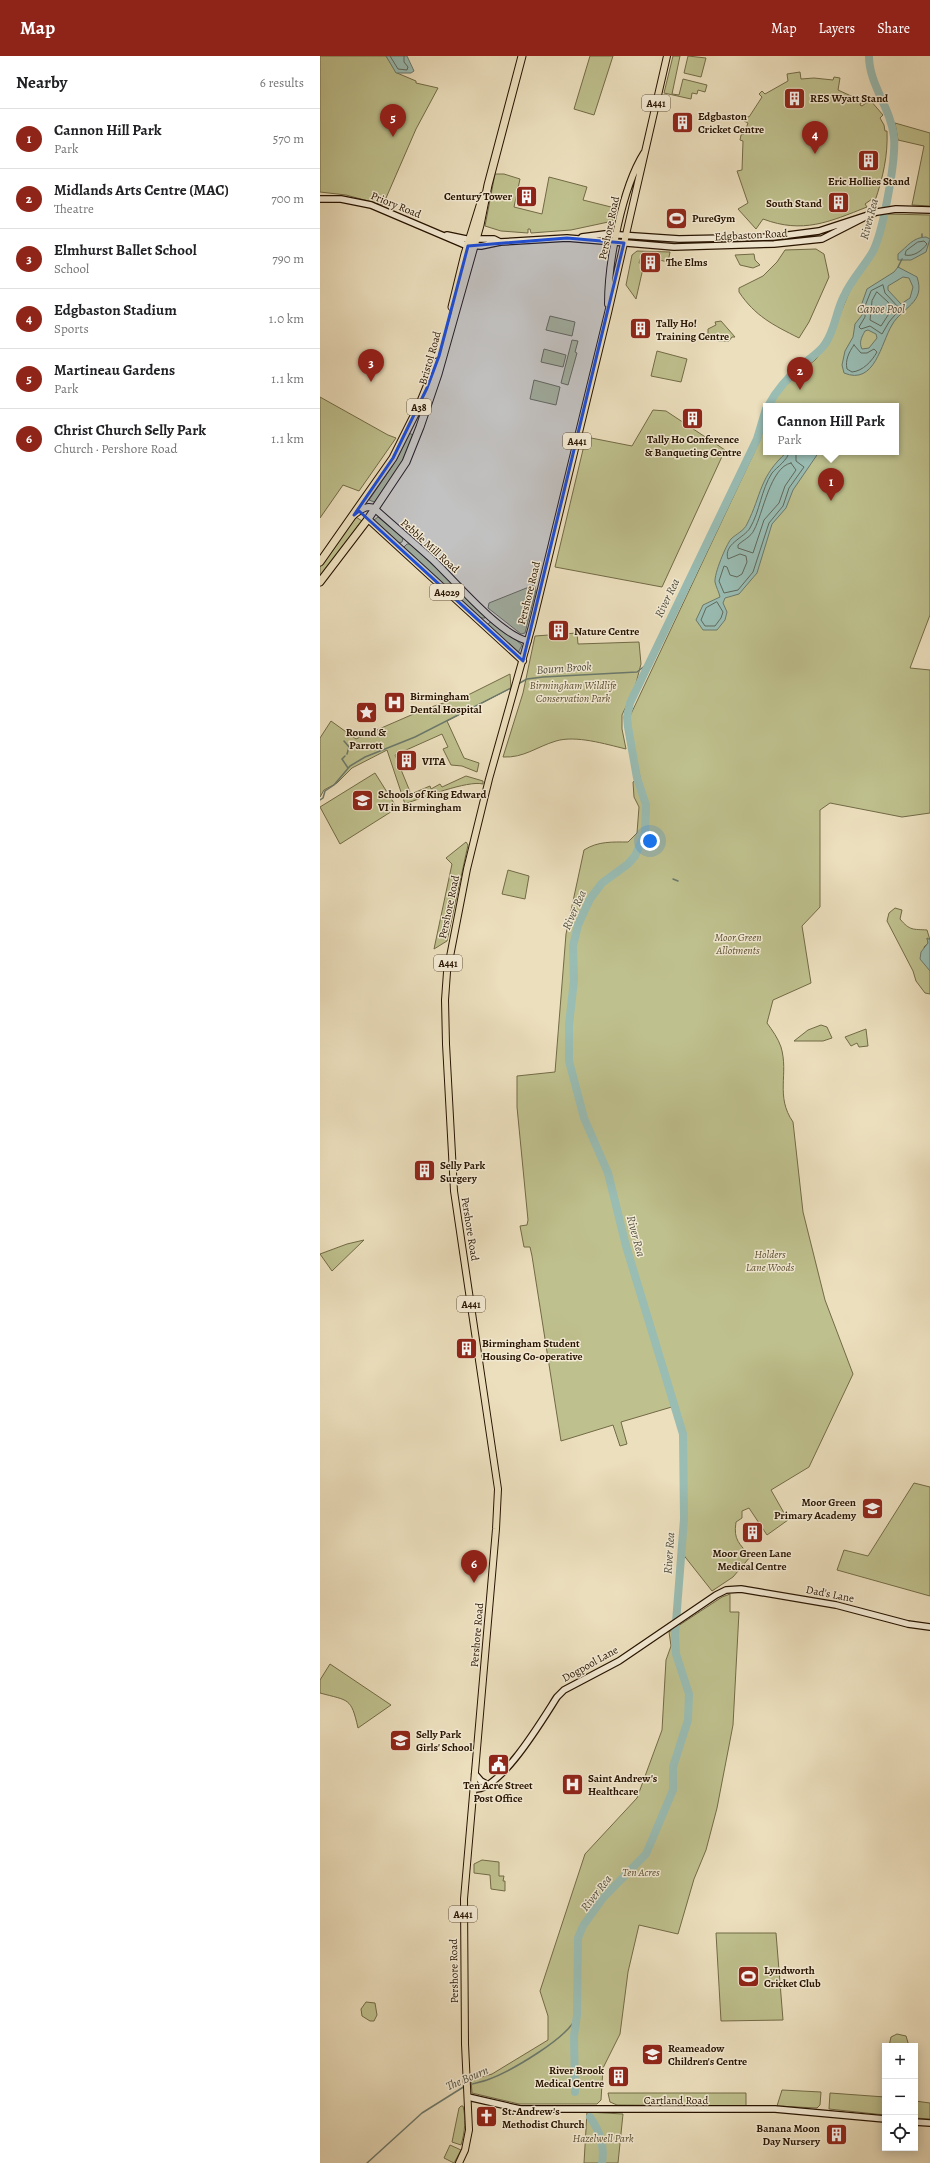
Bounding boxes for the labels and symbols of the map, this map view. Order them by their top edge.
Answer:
building icon: RES Wyatt Stand [781,85,807,111]
place label: RES Wyatt Stand [810,91,888,106]
road number: A441 [642,95,670,111]
pin: 5 [380,104,406,137]
building icon: Edgbaston Cricket Centre [669,109,695,135]
place label: Edgbaston Cricket Centre [698,109,764,137]
pin: 4 [802,121,828,154]
building icon: Eric Hollies Stand [856,148,882,174]
place label: Eric Hollies Stand [828,174,910,189]
building icon: Century Tower [514,183,540,209]
street label: Priory Road [369,188,424,222]
place label: Century Tower [444,189,512,204]
building icon: South Stand [825,190,851,216]
street label: Pershore Road [595,195,623,261]
place label: South Stand [766,196,822,211]
water label: River Rea [856,196,882,241]
sports icon: PureGym [664,205,690,231]
place label: PureGym [692,211,735,226]
street label: Edgbaston Road [714,226,788,244]
building icon: The Elms [638,249,664,275]
place label: The Elms [666,255,708,270]
water label: Canoe Pool [857,301,905,317]
building icon: Tally Ho! Training Centre [627,316,653,342]
place label: Tally Ho! Training Centre [656,316,729,344]
street label: Bristol Road [415,329,445,387]
pin: 3 [358,349,384,382]
pin: 2 [787,357,813,390]
road number: A38 [407,399,431,415]
building icon: Tally Ho Conference & Banqueting Centre [680,406,706,432]
place label: Tally Ho Conference & Banqueting Centre [645,432,741,460]
road number: A441 [563,433,591,449]
pin: 1 [818,468,844,501]
street label: Pebble Mill Road [397,516,463,576]
street label: Pershore Road [514,560,544,626]
water label: River Rea [651,575,684,620]
road number: A4029 [430,584,464,600]
building icon: Nature Centre [545,618,571,644]
place label: Nature Centre [574,624,639,639]
water label: Bourn Brook [536,658,593,678]
park label: Birmingham Wildlife Conservation Park [530,678,617,706]
hospital icon: Birmingham Dental Hospital [381,689,407,715]
place label: Birmingham Dental Hospital [410,689,482,717]
place icon: Round & Parrott [353,699,379,725]
place label: Round & Parrott [346,725,386,753]
building icon: VITA [394,748,420,774]
place label: VITA [421,754,446,769]
school or university icon: Schools of King Edward VI in Birmingham [350,787,376,813]
place label: Schools of King Edward VI in Birmingham [377,787,486,815]
your location [640,831,660,851]
street label: Pershore Road [435,874,463,940]
water label: River Rea [558,887,590,932]
park label: Moor Green Allotments [714,930,762,958]
road number: A441 [434,955,462,971]
building icon: Selly Park Surgery [411,1158,437,1184]
place label: Selly Park Surgery [440,1158,485,1186]
street label: Pershore Road [458,1196,482,1262]
water label: River Rea [623,1214,649,1259]
park label: Holders Lane Woods [746,1247,794,1275]
road number: A441 [457,1296,485,1312]
building icon: Birmingham Student Housing Co-operative [453,1336,479,1362]
place label: Birmingham Student Housing Co-operative [482,1336,583,1364]
place label: Moor Green Primary Academy [774,1495,857,1523]
school or university icon: Moor Green Primary Academy [859,1495,885,1521]
building icon: Moor Green Lane Medical Centre [739,1520,765,1546]
water label: River Rea [660,1531,678,1574]
place label: Moor Green Lane Medical Centre [713,1546,791,1574]
pin: 6 [461,1550,487,1583]
street label: Dad's Lane [805,1582,856,1606]
street label: Pershore Road [467,1602,487,1668]
street label: Dogpool Lane [559,1642,621,1686]
school or university icon: Selly Park Girls' School [388,1727,414,1753]
place label: Selly Park Girls' School [416,1727,472,1755]
public building icon: Ten Acre Street Post Office [485,1752,511,1778]
hospital icon: Saint Andrew's Healthcare [559,1771,585,1797]
place label: Saint Andrew's Healthcare [588,1771,658,1799]
place label: Ten Acre Street Post Office [463,1778,533,1806]
park label: Ten Acres [622,1865,660,1880]
water label: River Rea [577,1871,615,1914]
road number: A441 [449,1906,477,1922]
street label: Pershore Road [446,1938,462,2003]
sports icon: Lyndworth Cricket Club [736,1963,762,1989]
place label: Lyndworth Cricket Club [764,1963,821,1991]
school or university icon: Reameadow Children's Centre [640,2041,666,2067]
place label: Reameadow Children's Centre [668,2041,747,2069]
water label: The Bourn [443,2062,491,2094]
place label: River Brook Medical Centre [535,2063,604,2091]
building icon: River Brook Medical Centre [606,2063,632,2089]
street label: Cartland Road [644,2093,708,2108]
church icon: St. Andrew's Methodist Church [474,2104,500,2130]
place label: St. Andrew's Methodist Church [502,2104,585,2132]
place label: Banana Moon Day Nursery [756,2121,821,2149]
building icon: Banana Moon Day Nursery [823,2121,849,2147]
park label: Hazelwell Park [572,2131,634,2146]

